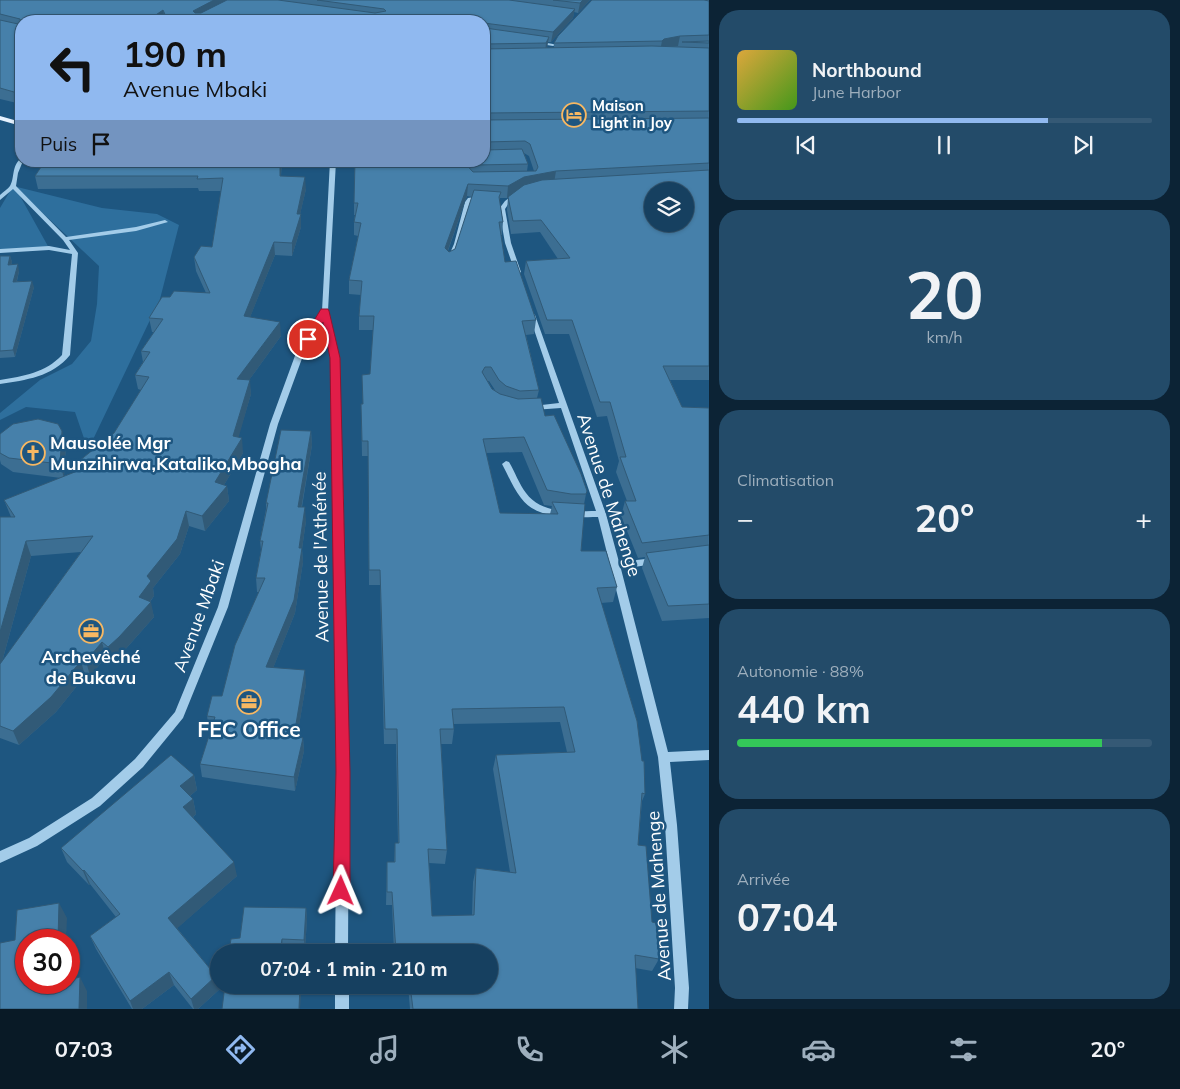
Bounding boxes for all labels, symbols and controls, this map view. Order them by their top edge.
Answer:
text: 190 m [123,32,227,76]
icon: left [40,35,105,100]
text: Northbound [812,58,922,82]
text: Avenue Mbaki [123,75,267,103]
text: June Harbor [812,82,901,102]
place label: Maison Light in Joy [592,96,673,132]
hotel icon: Maison Light in Joy [561,102,587,128]
icon: arrive [87,130,115,158]
icon: previous [792,131,820,159]
icon: pause [930,131,958,159]
icon: next [1069,131,1097,159]
text: Puis [40,132,77,156]
map controls [644,182,694,232]
button: layers [644,182,694,232]
text: 20 [905,254,984,335]
pin [287,318,329,360]
icon: arrive [294,325,322,353]
text: km/h [926,327,963,347]
street label: Avenue de Mahenge [572,410,647,579]
place label: Mausolée Mgr Munzihirwa,Kataliko,Mbogha [50,431,302,475]
church icon: Mausolée Mgr Munzihirwa,Kataliko,Mbogha [20,440,46,466]
text: Climatisation [737,470,834,490]
street label: Avenue de l'Athénée [308,471,333,643]
text: 20° [914,494,975,542]
text: − [737,501,754,536]
text: + [1135,501,1152,536]
street label: Avenue Mbaki [168,556,230,675]
office icon: Archevêché de Bukavu [78,618,104,644]
place label: Archevêché de Bukavu [41,645,141,689]
text: Autonomie · 88% [737,661,864,681]
text: 440 km [737,685,871,733]
office icon: FEC Office [236,689,262,715]
place label: FEC Office [197,716,301,742]
street label: Avenue de Mahenge [641,810,676,982]
position arrow [314,864,366,916]
text: Arrivée [737,869,790,889]
text: 07:04 [737,893,838,941]
speed limit sign: 30 [15,929,80,994]
text: 07:04 · 1 min · 210 m [260,957,448,981]
icon: directions [223,1032,258,1067]
icon: music [367,1032,402,1067]
icon: phone [512,1032,547,1067]
icon: climate [657,1032,692,1067]
icon: car [801,1032,836,1067]
icon: filters [946,1032,981,1067]
text: 07:03 [55,1035,113,1063]
text: 20° [1090,1035,1125,1063]

